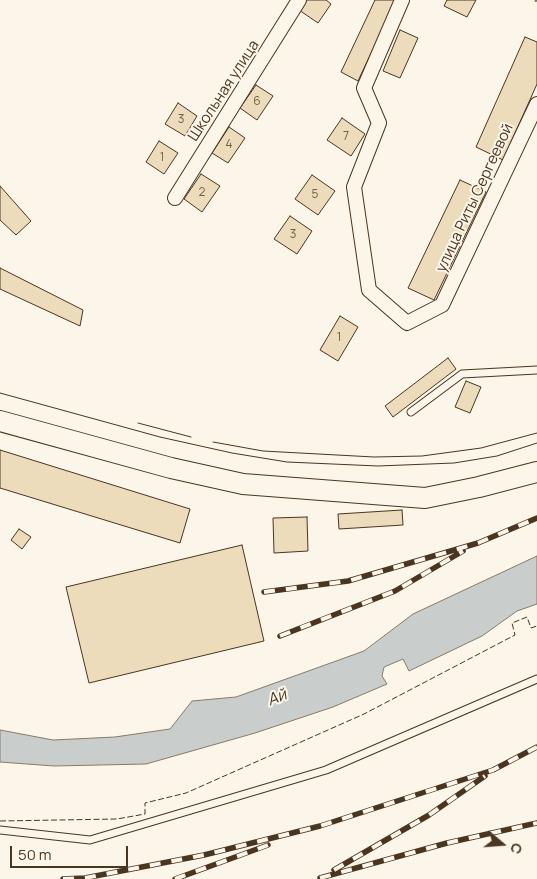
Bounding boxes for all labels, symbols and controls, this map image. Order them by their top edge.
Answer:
street label: Школьная улица [185,37,263,145]
house number: 6 [253,95,261,109]
house number: 3 [178,113,184,127]
street label: улица Риты Сергеевой [433,121,517,275]
house number: 7 [343,130,349,144]
house number: 4 [225,138,233,152]
house number: 1 [160,151,164,165]
house number: 2 [199,186,205,200]
house number: 5 [312,188,318,202]
house number: 3 [290,228,296,242]
house number: 1 [337,331,341,345]
water label: Ай [264,685,290,711]
north arrow [477,819,527,869]
scale bar [12,836,130,868]
text: С [506,841,527,857]
text: 50 m [18,844,52,865]

